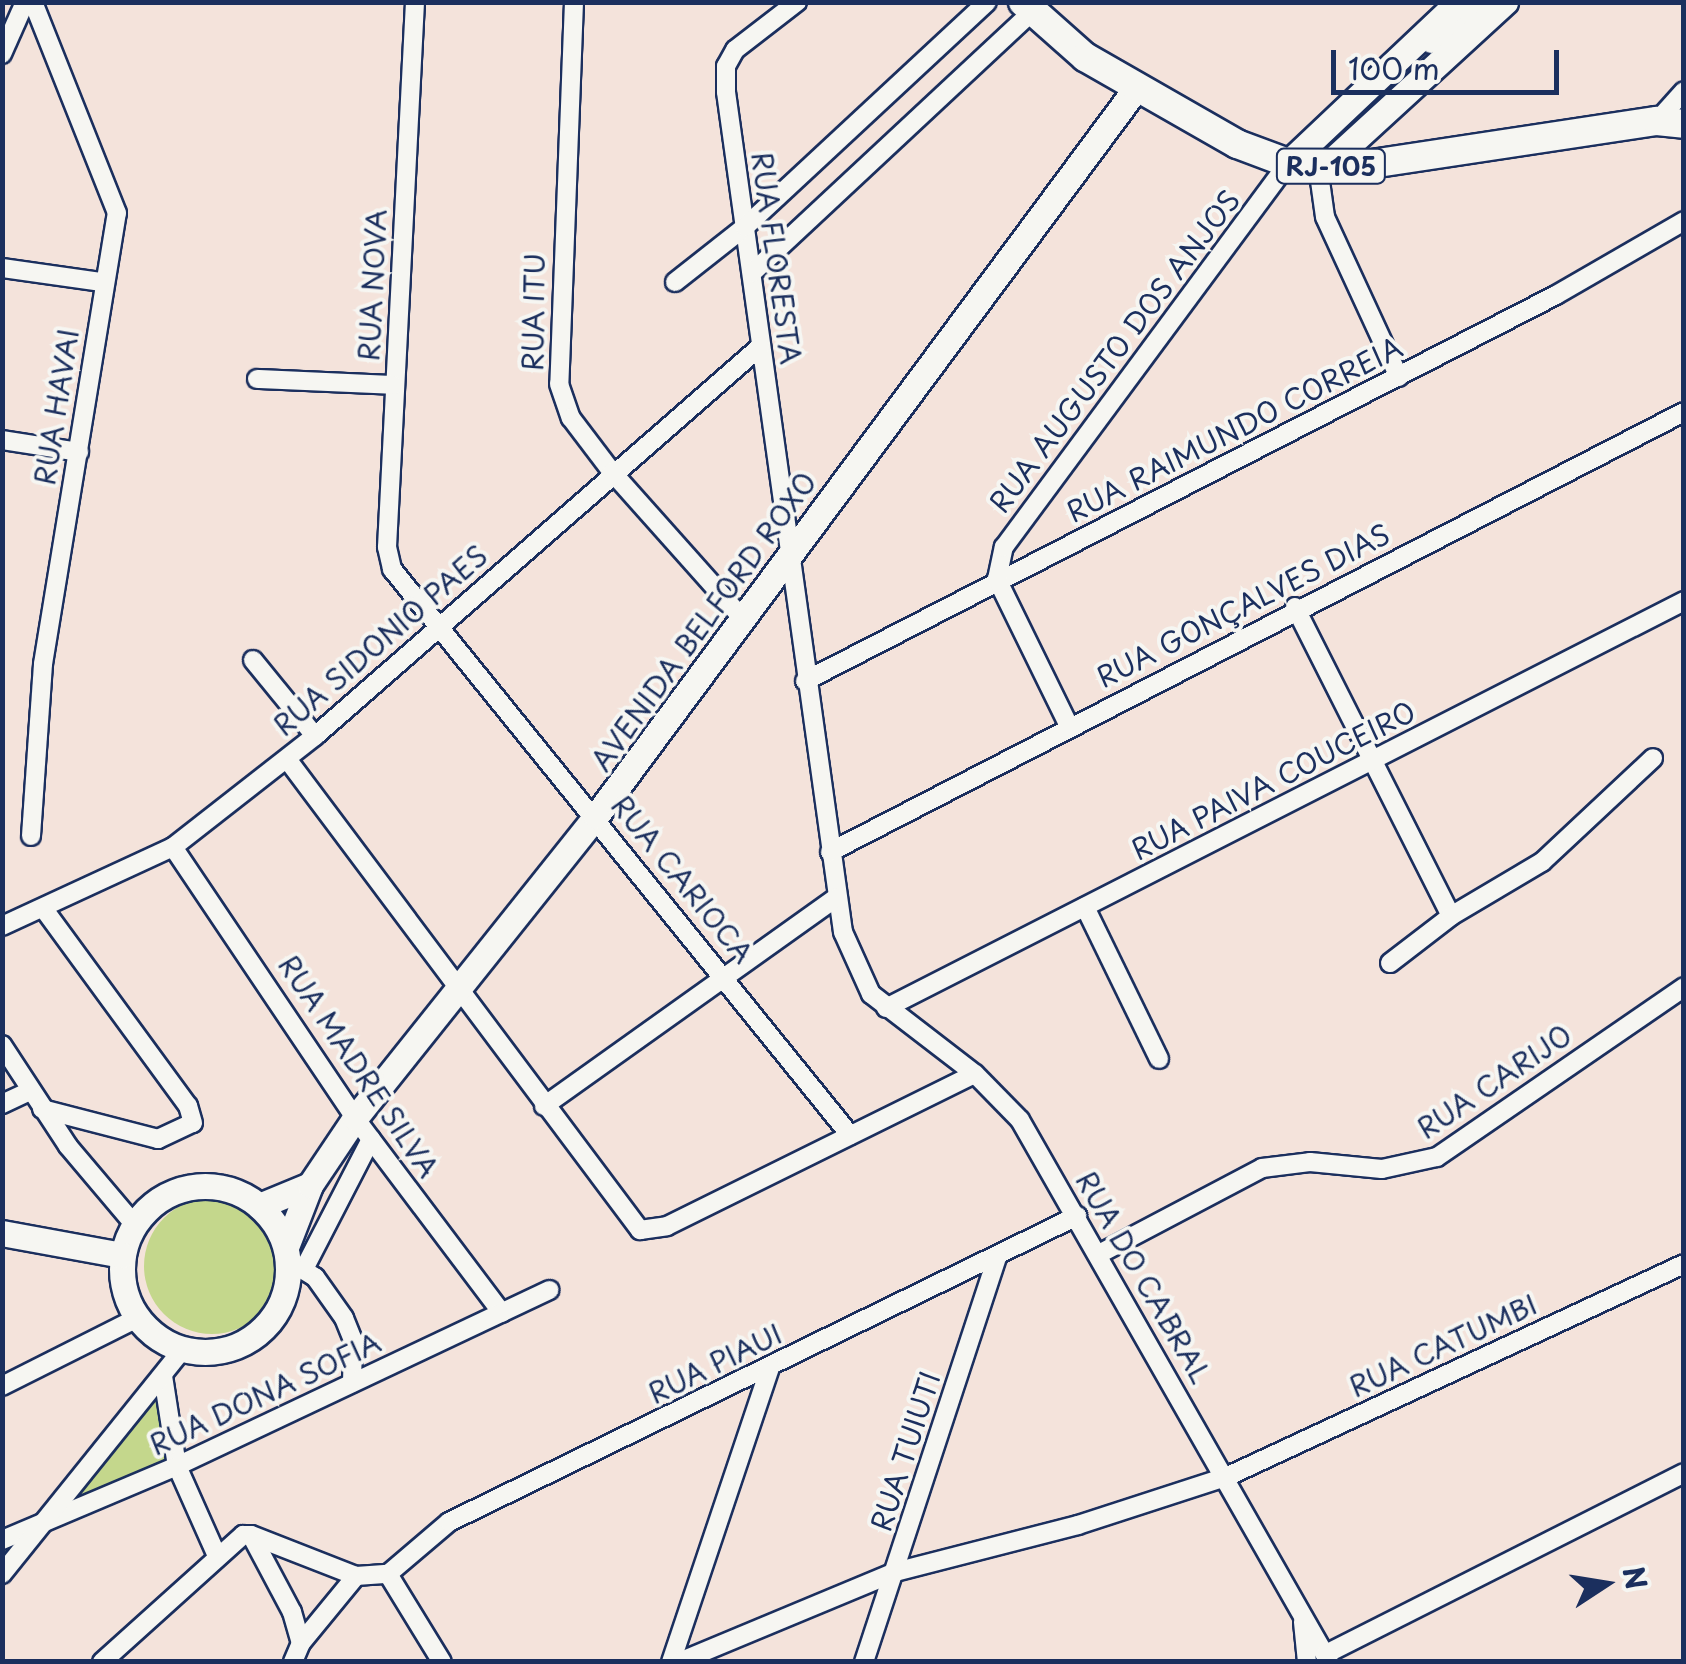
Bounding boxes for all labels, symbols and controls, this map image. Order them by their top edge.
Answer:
scale bar [1336,30,1564,92]
text: 100 m [1348,45,1440,90]
road number: RJ-105 [1274,146,1388,186]
street label: RUA FLORESTA [745,150,809,366]
street label: RUA AUGUSTO DOS ANJOS [982,183,1246,519]
street label: RUA NOVA [351,207,393,363]
street label: RUA ITU [515,252,551,372]
street label: RUA HAVAI [27,326,85,488]
street label: RUA RAIMUNDO CORREIA [1061,330,1407,528]
street label: AVENIDA BELFORD ROXO [584,466,822,776]
street label: RUA GONÇALVES DIAS [1089,515,1397,695]
street label: RUA SIDONIO PAES [264,536,496,744]
street label: RUA PAIVA COUCEIRO [1125,693,1421,867]
street label: RUA CARIOCA [605,788,761,970]
street label: RUA MADRE SILVA [270,945,448,1187]
street label: RUA CARIJO [1410,1017,1578,1145]
street label: RUA DO CABRAL [1068,1162,1220,1392]
street label: RUA CATUMBI [1343,1286,1543,1404]
street label: RUA PIAUI [641,1315,789,1411]
street label: RUA DONA SOFIA [144,1324,386,1462]
street label: RUA TUIUTI [863,1366,947,1536]
north arrow [1556,1534,1656,1634]
text: N [1612,1562,1659,1593]

